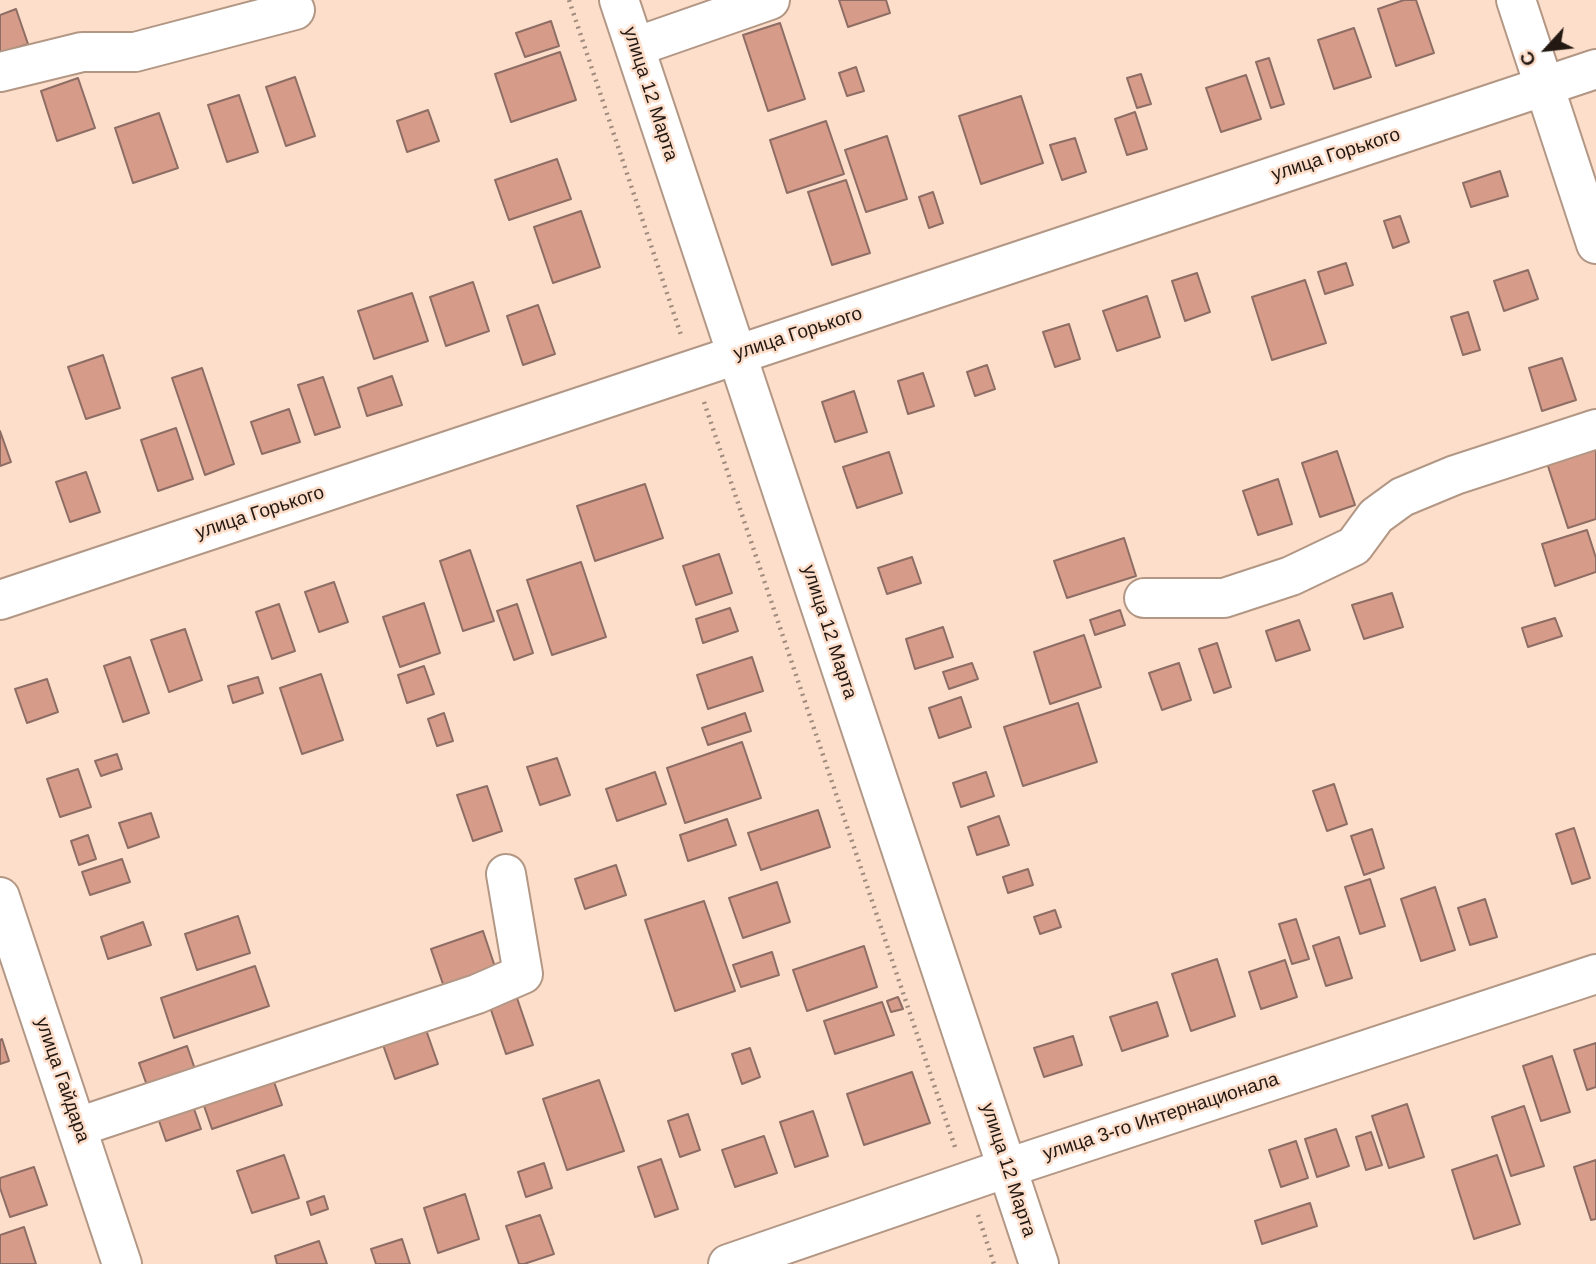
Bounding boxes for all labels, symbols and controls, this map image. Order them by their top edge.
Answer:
north arrow [1512,14,1582,84]
street label: улица 12 Марта [618,24,682,164]
text: С [1515,48,1540,70]
street label: улица Горького [1269,123,1403,187]
street label: улица Горького [731,302,865,366]
street label: улица Горького [193,481,327,545]
street label: улица 12 Марта [797,562,861,702]
street label: улица Гайдара [30,1014,94,1146]
street label: улица 3-го Интернационала [1040,1068,1282,1166]
street label: улица 12 Марта [976,1100,1040,1240]

